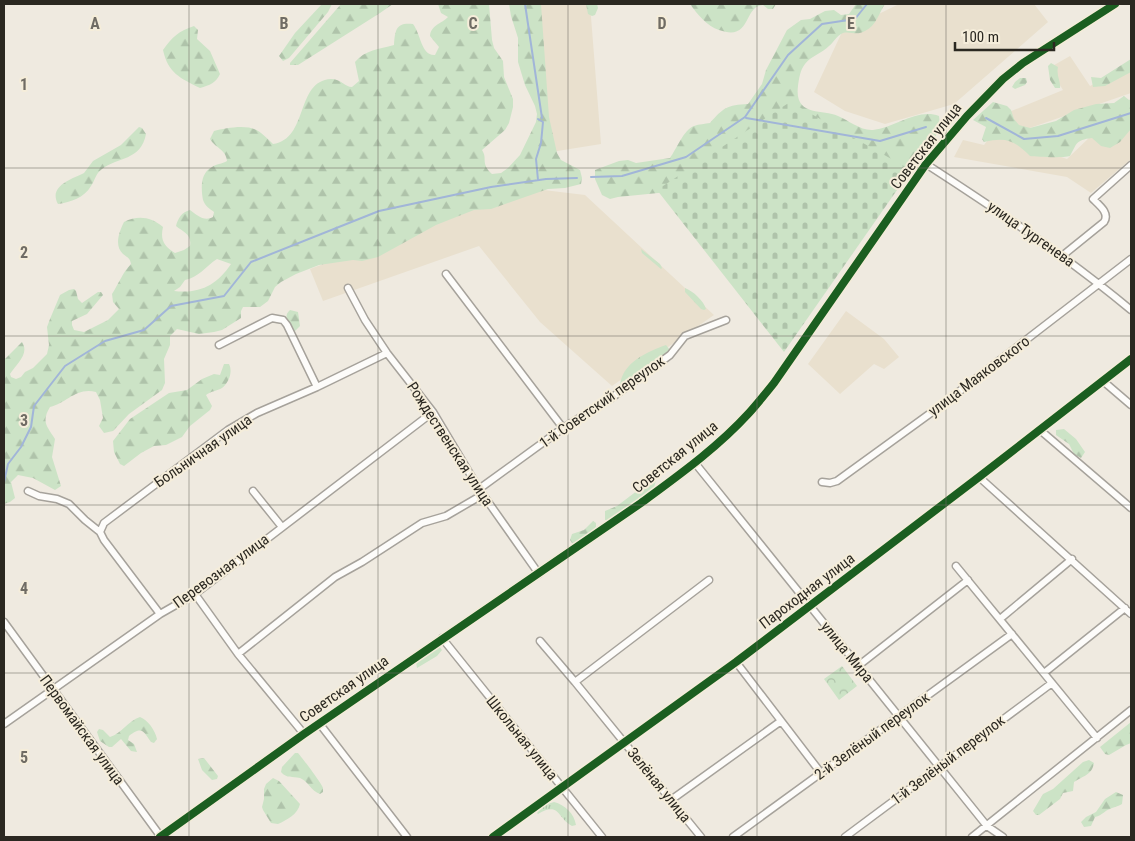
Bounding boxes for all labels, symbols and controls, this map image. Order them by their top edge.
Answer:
text: A [90,14,100,33]
text: B [280,14,289,33]
text: C [468,14,478,33]
text: D [657,14,667,33]
text: E [847,14,855,33]
scale bar [955,20,1054,52]
text: 100 m [962,28,999,46]
text: 1 [20,75,28,94]
street label: Советская улица [887,99,965,193]
street label: улица Тургенева [984,197,1078,271]
text: 2 [20,243,28,262]
street label: улица Маяковского [925,332,1033,420]
street label: 1-й Советский переулок [536,352,668,452]
street label: Рождественская улица [403,379,497,509]
text: 3 [20,411,28,430]
street label: Больничная улица [151,411,255,491]
street label: Советская улица [629,417,721,497]
street label: Перевозная улица [169,530,273,612]
street label: Пароходная улица [756,549,858,633]
text: 4 [20,579,28,598]
street label: улица Мира [817,618,877,686]
street label: Советская улица [296,652,392,726]
street label: Первомайская улица [36,671,128,789]
street label: 2-й Зелёный переулок [811,688,933,784]
street label: Школьная улица [482,692,562,784]
street label: 1-й Зелёный переулок [887,711,1009,809]
street label: Зелёная улица [623,744,695,826]
text: 5 [20,748,28,767]

